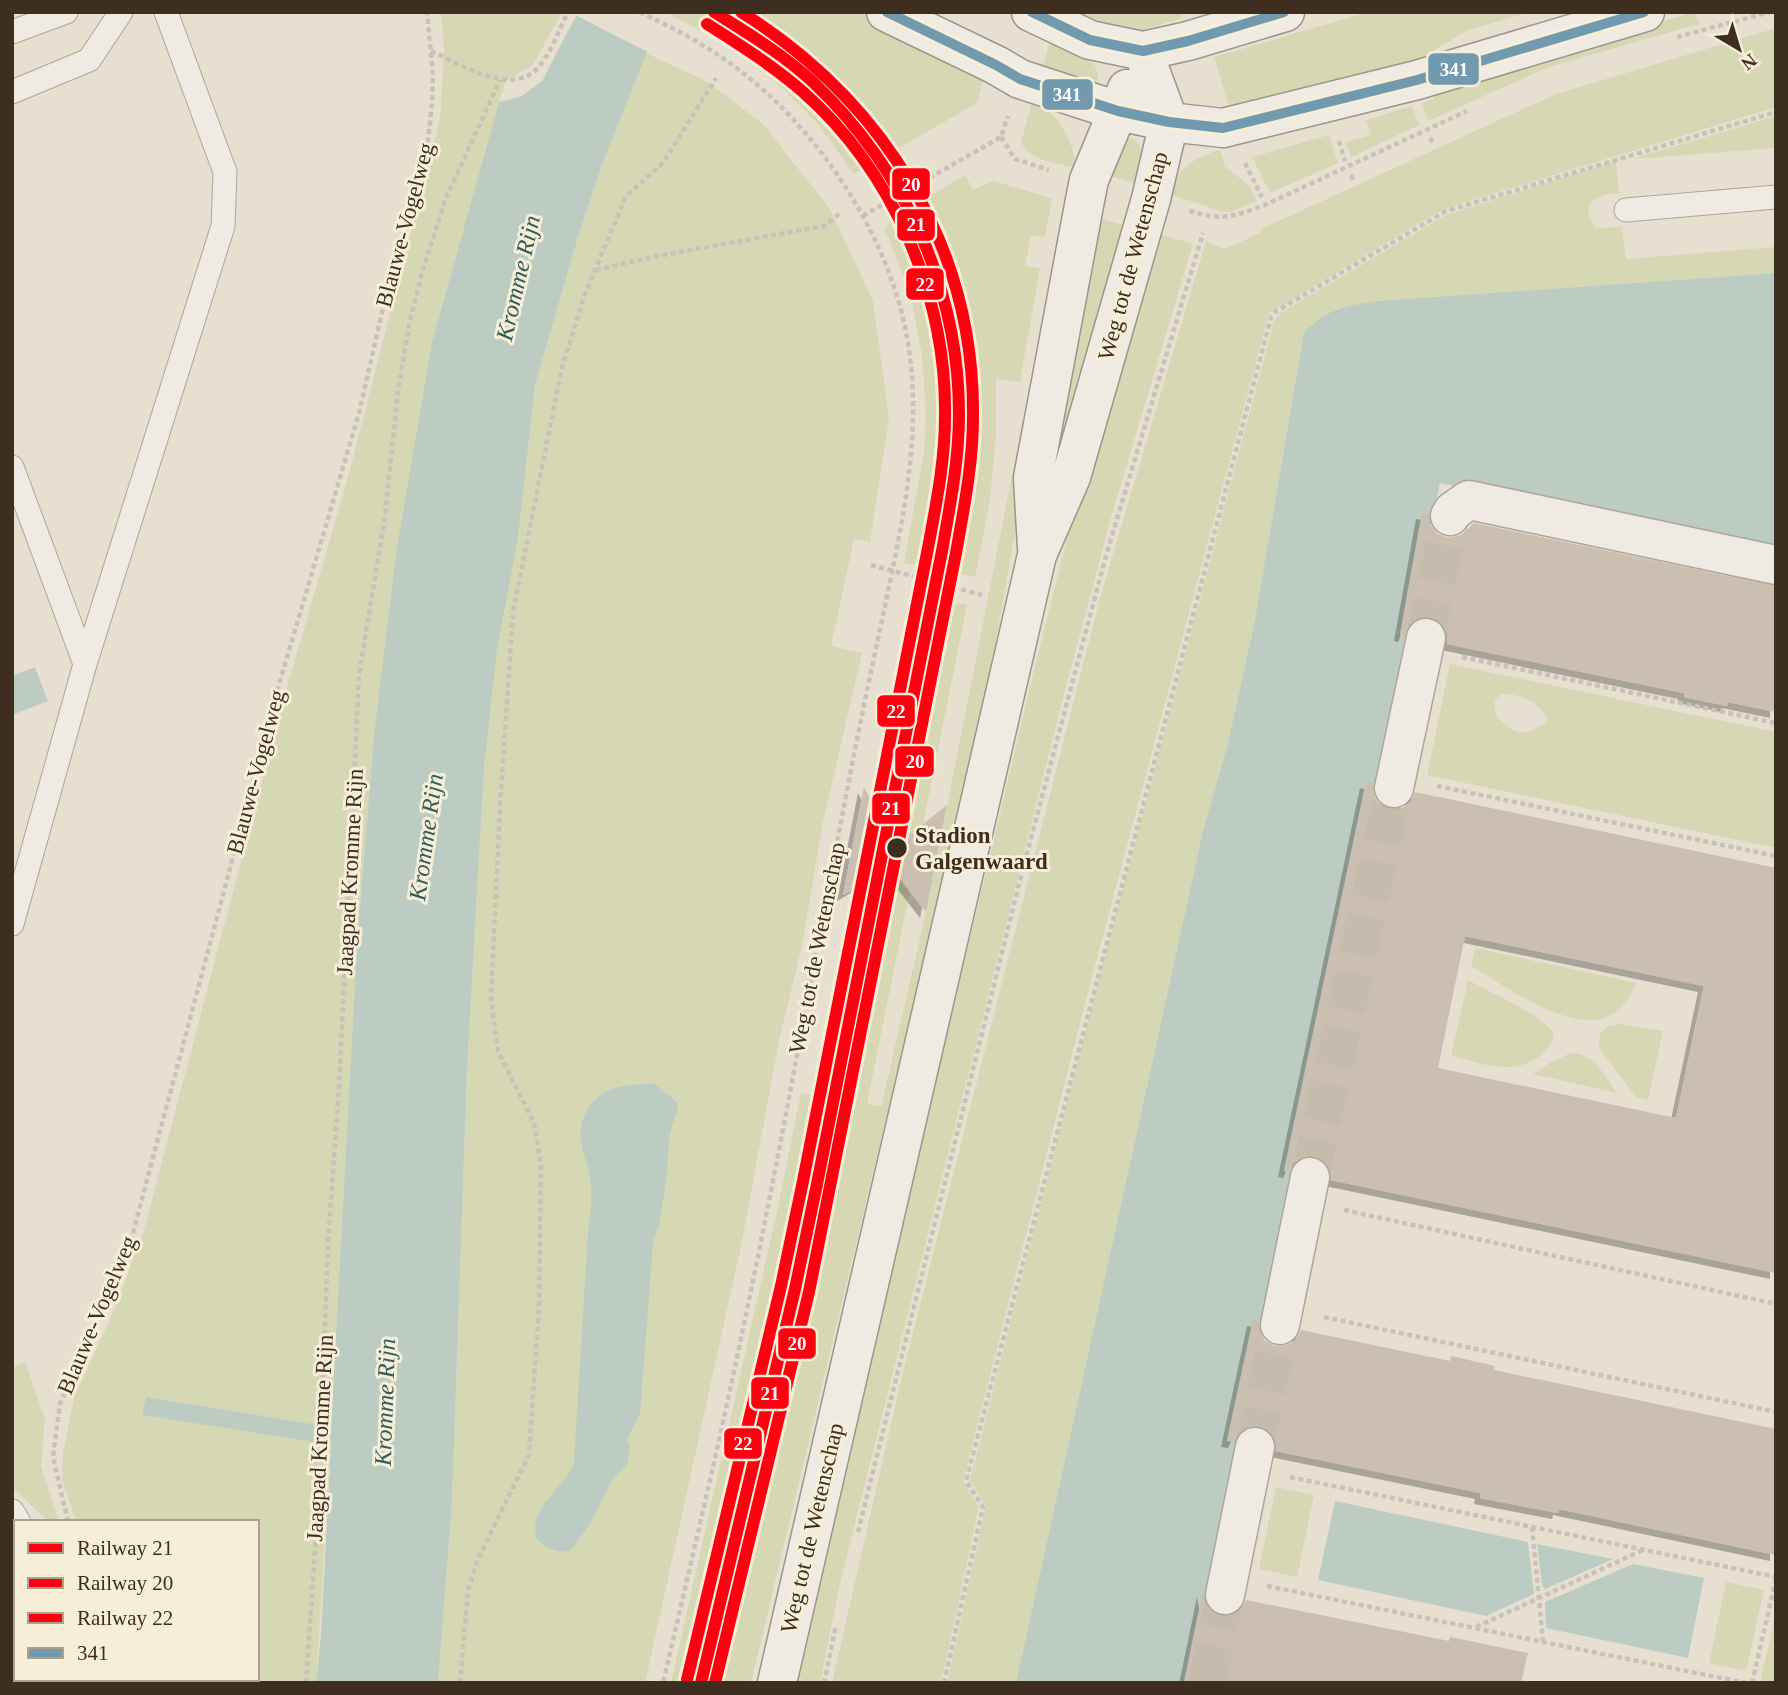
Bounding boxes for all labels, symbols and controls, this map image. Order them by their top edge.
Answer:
north arrow [1704,14,1774,84]
text: N [1737,50,1761,75]
line badge: 341 [1427,52,1480,86]
text: 341 [1440,59,1468,80]
line badge: 341 [1041,78,1094,111]
text: 341 [1053,84,1081,105]
street label: Blauwe-Vogelweg [371,139,439,310]
street label: Weg tot de Wetenschap [1093,149,1173,363]
line badge: 20 [891,167,931,201]
text: 20 [902,174,921,195]
line badge: 21 [896,208,936,242]
water label: Kromme Rijn [491,213,545,344]
text: 21 [907,214,926,235]
line badge: 22 [905,267,945,301]
text: 22 [916,274,935,295]
street label: Blauwe-Vogelweg [222,686,290,857]
line badge: 22 [876,694,916,728]
text: 22 [887,701,906,722]
line badge: 20 [894,745,935,778]
text: 20 [906,751,925,772]
street label: Jaagpad Kromme Rijn [332,768,368,976]
water label: Kromme Rijn [404,772,448,903]
line badge: 21 [871,792,911,825]
text: 21 [882,798,901,819]
place label: Stadion Galgenwaard [915,823,1048,874]
marker: Stadion Galgenwaard [885,836,909,860]
street label: Weg tot de Wetenschap [784,840,850,1056]
street label: Blauwe-Vogelweg [52,1232,142,1398]
line badge: 20 [777,1327,817,1360]
text: 20 [788,1333,807,1354]
street label: Jaagpad Kromme Rijn [302,1334,338,1542]
water label: Kromme Rijn [370,1338,400,1467]
line badge: 21 [750,1376,790,1410]
text: 21 [761,1383,780,1404]
street label: Weg tot de Wetenschap [776,1420,848,1636]
line badge: 22 [723,1427,763,1460]
text: 22 [734,1433,753,1454]
legend [14,1520,259,1681]
text: Railway 21 [77,1536,173,1560]
text: Railway 20 [77,1571,173,1595]
text: Railway 22 [77,1606,173,1630]
text: 341 [77,1641,109,1665]

